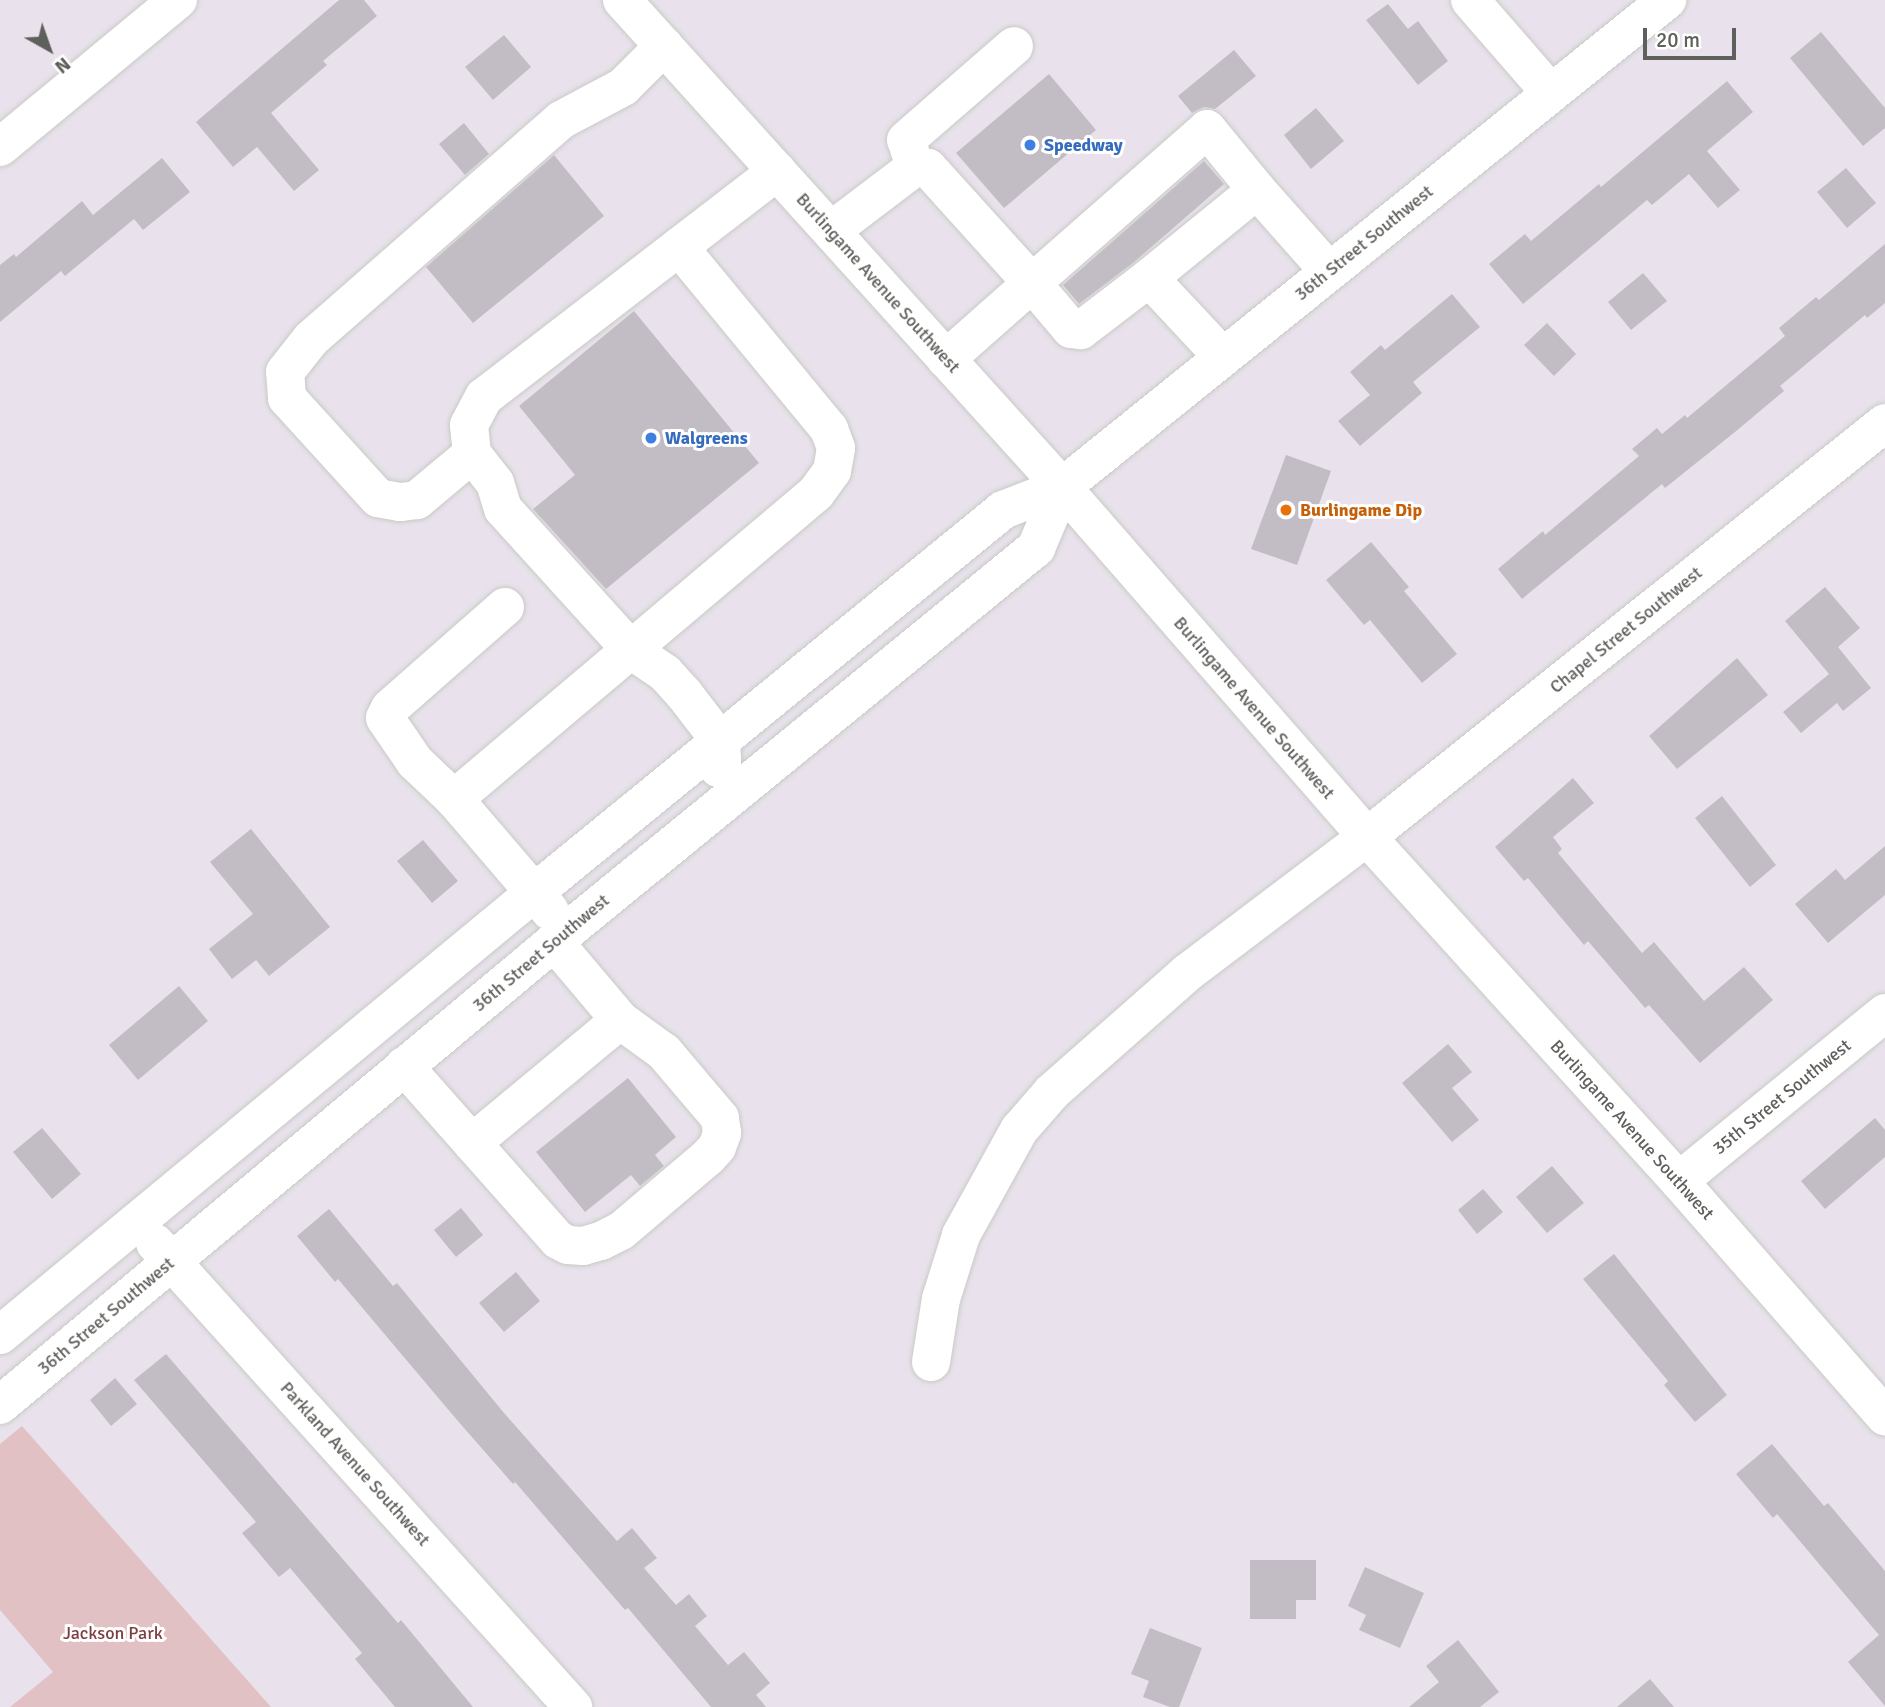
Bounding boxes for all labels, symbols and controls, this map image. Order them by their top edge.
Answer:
north arrow [14,14,84,84]
scale bar [1647,14,1740,58]
text: 20 m [1656,27,1700,53]
text: N [50,52,75,79]
place label: Speedway [1044,134,1123,156]
marker: Speedway [1022,137,1038,153]
street label: 36th Street Southwest [1291,181,1437,305]
street label: Burlingame Avenue Southwest [792,189,964,377]
place label: Walgreens [665,427,748,449]
marker: Walgreens [643,430,659,446]
place label: Burlingame Dip [1300,499,1422,521]
marker: Burlingame Dip [1278,502,1294,518]
street label: Chapel Street Southwest [1546,562,1706,698]
street label: Burlingame Avenue Southwest [1169,612,1339,804]
street label: 36th Street Southwest [468,890,614,1016]
street label: 35th Street Southwest [1709,1035,1855,1159]
street label: Burlingame Avenue Southwest [1546,1036,1718,1224]
street label: 36th Street Southwest [33,1253,179,1379]
street label: Parkland Avenue Southwest [276,1378,434,1550]
park label: Jackson Park [63,1622,163,1644]

